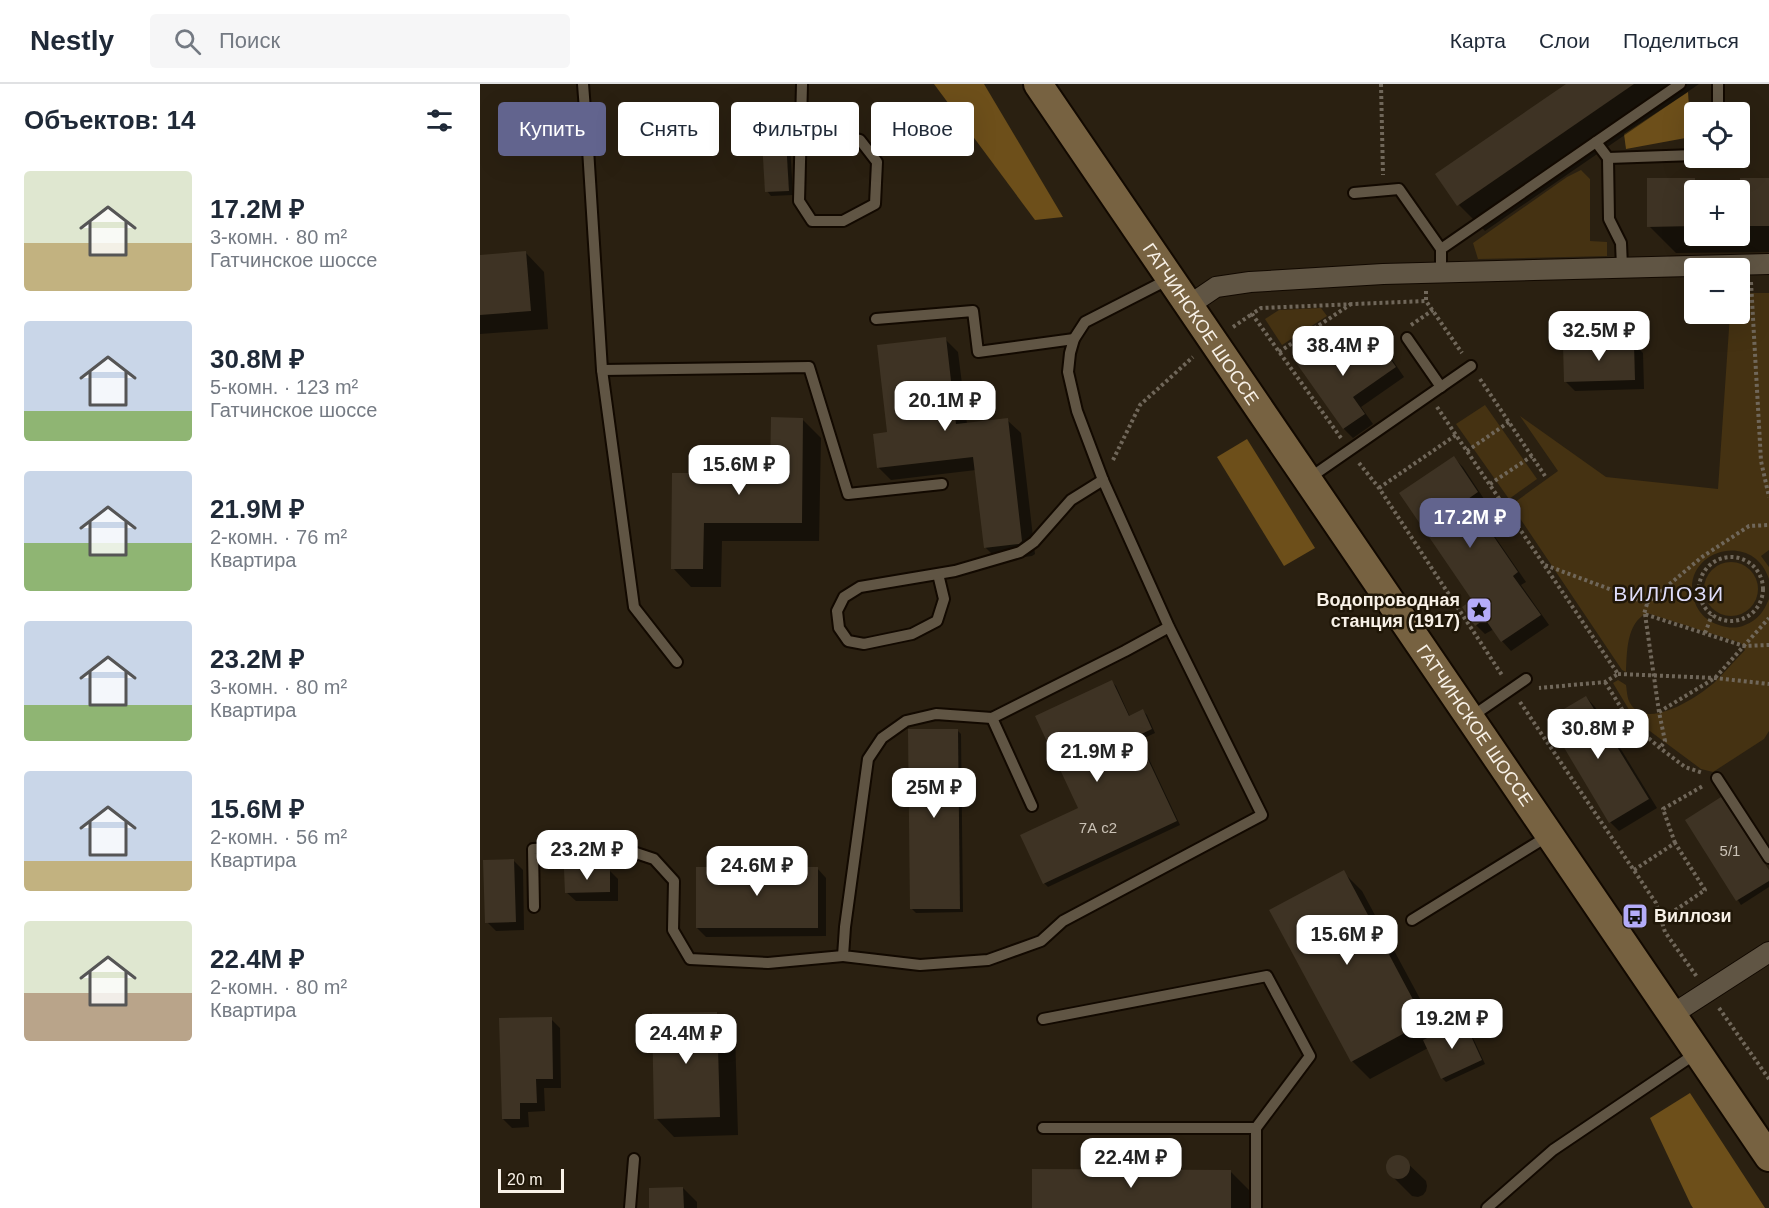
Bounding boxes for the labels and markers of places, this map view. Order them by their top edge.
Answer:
pin: 32.5M ₽ [1544,311,1654,362]
pin: 38.4M ₽ [1288,326,1398,377]
pin: 20.1M ₽ [890,381,1000,432]
pin: 15.6M ₽ [684,445,794,496]
pin: 17.2M ₽ [1415,498,1525,549]
place label: Водопроводная станция (1917) [1317,590,1460,631]
place icon: Водопроводная станция (1917) [1464,595,1494,625]
pin: 30.8M ₽ [1543,709,1653,760]
pin: 21.9M ₽ [1042,732,1152,783]
pin: 25M ₽ [892,768,976,819]
pin: 23.2M ₽ [532,830,642,881]
pin: 24.6M ₽ [702,846,812,897]
bus stop icon: Виллози [1620,901,1650,931]
place label: Виллози [1654,906,1731,926]
pin: 15.6M ₽ [1292,915,1402,966]
pin: 19.2M ₽ [1397,999,1507,1050]
pin: 24.4M ₽ [631,1014,741,1065]
pin: 22.4M ₽ [1076,1138,1186,1189]

